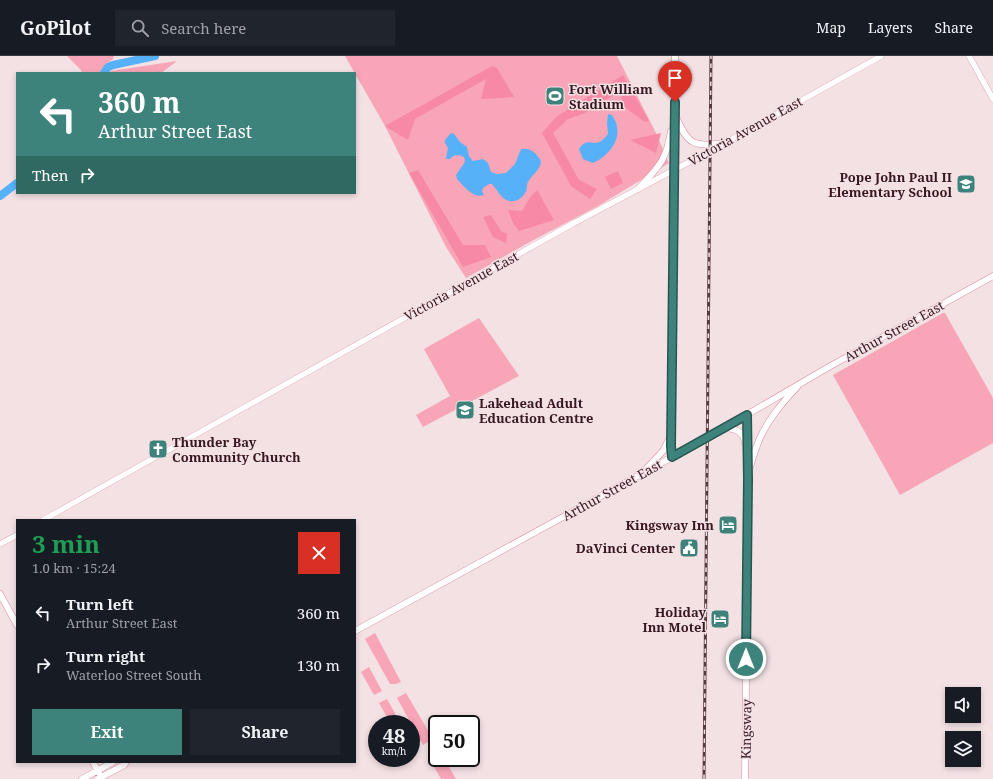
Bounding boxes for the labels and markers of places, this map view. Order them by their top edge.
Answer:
pin [658,61,692,102]
place label: Fort William Stadium [569,80,653,113]
sports icon: Fort William Stadium [544,85,566,107]
place label: Pope John Paul II Elementary School [828,168,952,201]
school or university icon: Pope John Paul II Elementary School [955,173,977,195]
place label: Lakehead Adult Education Centre [479,394,593,427]
school or university icon: Lakehead Adult Education Centre [454,399,476,421]
place label: Thunder Bay Community Church [172,433,301,466]
church icon: Thunder Bay Community Church [147,438,169,460]
hotel icon: Kingsway Inn [717,514,739,536]
place label: Kingsway Inn [626,516,714,534]
public building icon: DaVinci Center [678,537,700,559]
place label: DaVinci Center [576,539,675,557]
place label: Holiday Inn Motel [642,603,706,636]
hotel icon: Holiday Inn Motel [709,608,731,630]

